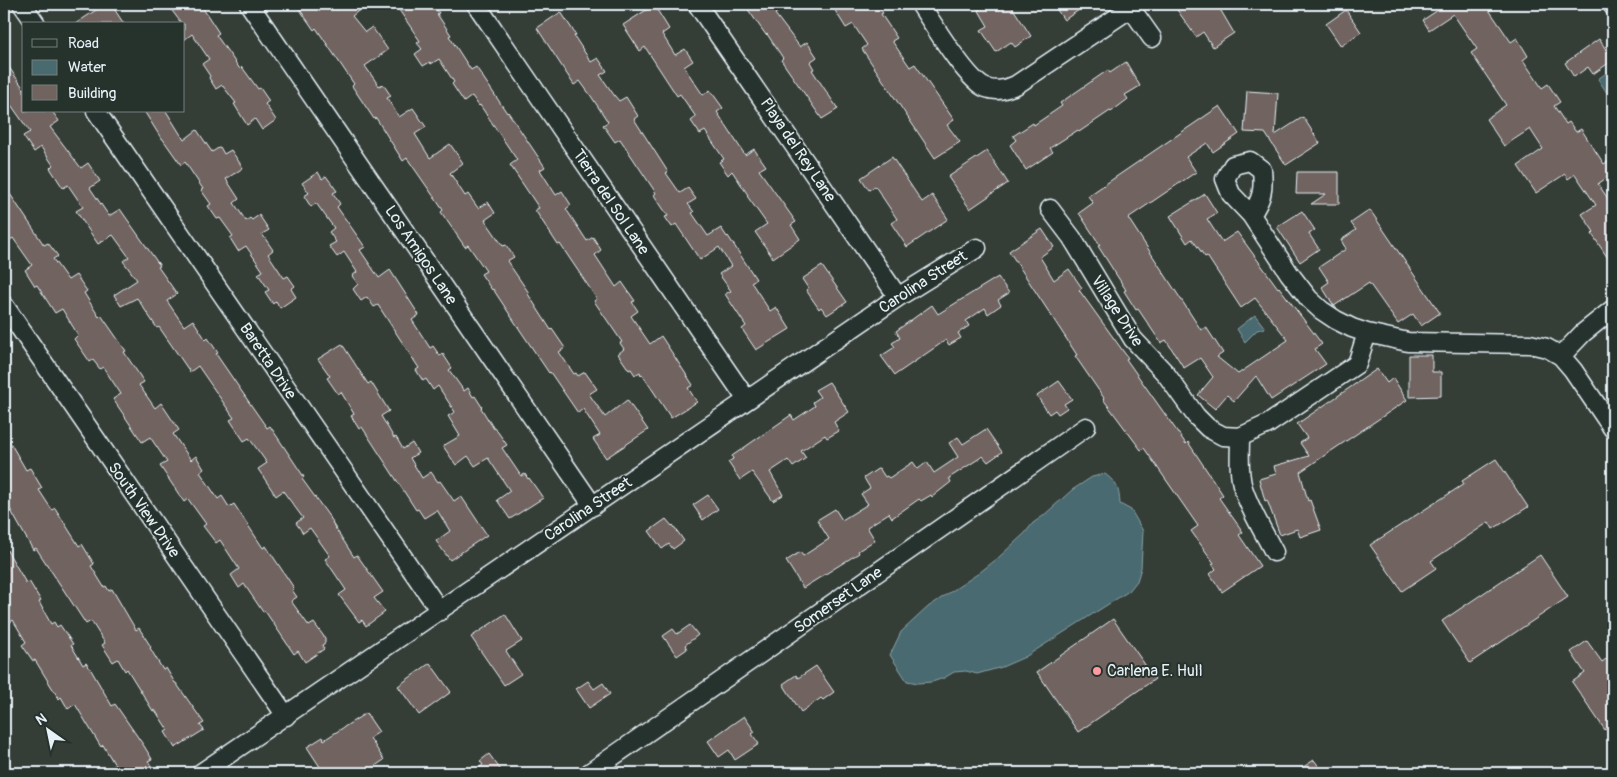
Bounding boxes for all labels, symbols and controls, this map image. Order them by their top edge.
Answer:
legend [22,22,185,112]
text: Road [68,34,99,53]
text: Water [68,58,107,77]
text: Building [68,84,116,103]
street label: Playa del Rey Lane [756,94,840,206]
street label: Tierra del Sol Lane [568,145,654,259]
street label: Los Amigos Lane [380,202,462,309]
street label: Carolina Street [875,246,971,318]
street label: Village Drive [1087,272,1148,351]
street label: Baretta Drive [235,319,301,403]
street label: South View Drive [104,458,184,562]
street label: Carolina Street [540,472,636,546]
street label: Somerset Lane [790,562,886,638]
place label: Carlena E. Hull [1107,661,1202,681]
marker: Carlena E. Hull [1091,665,1103,677]
north arrow [22,704,72,754]
text: N [33,710,50,729]

